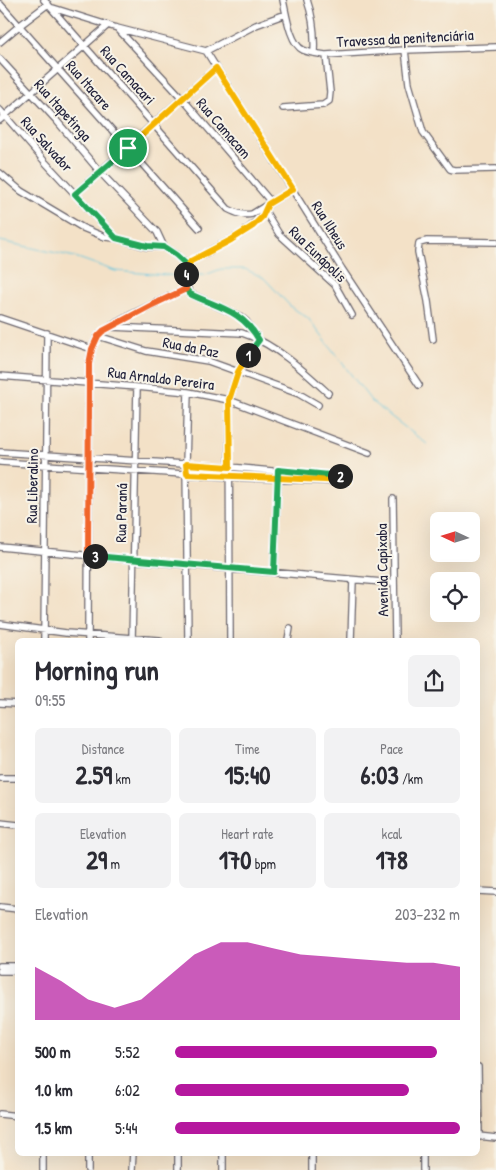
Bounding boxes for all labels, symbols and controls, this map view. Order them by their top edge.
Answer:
street label: Travessa da penitenciária [336,24,474,52]
street label: Rua Camacari [96,41,160,109]
street label: Rua Itacare [61,55,117,115]
street label: Rua Itapetinga [29,74,97,146]
street label: Rua Camacam [192,93,256,163]
street label: Rua Salvador [16,112,78,177]
pin [107,127,149,169]
icon: arrive [114,134,142,162]
street label: Rua Ilheus [307,197,353,254]
street label: Rua Eunápolis [284,221,352,287]
pin: 4 [174,262,198,286]
text: 4 [184,265,189,284]
street label: Rua da Paz [161,331,221,363]
pin: 1 [236,342,260,368]
text: 1 [246,346,251,365]
street label: Rua Arnaldo Pereira [107,361,216,395]
street label: Rua Liberalino [21,448,43,524]
pin: 2 [328,464,352,488]
text: 2 [337,467,344,486]
street label: Rua Paraná [110,483,132,543]
north arrow [430,512,480,562]
map controls [430,512,480,622]
street label: Avenida Capixaba [371,523,393,617]
pin: 3 [82,544,108,568]
text: 3 [92,547,99,566]
button: locate [430,572,480,622]
text: Morning run [35,651,159,689]
button: share [408,655,460,707]
text: 09:55 [35,689,65,711]
text: Distance [82,739,125,758]
text: Time [235,739,260,758]
text: Pace [380,739,403,758]
text: 2.59 [75,758,112,792]
text: 15:40 [224,758,271,792]
text: 6:03 [360,758,399,792]
text: km [112,769,131,788]
text: /km [399,769,423,788]
text: Elevation [80,824,126,843]
text: Heart rate [221,824,274,843]
text: kcal [382,824,402,843]
text: 29 [86,843,107,877]
text: 170 [219,843,252,877]
text: 178 [376,843,408,877]
text: m [107,854,120,873]
text: bpm [252,854,276,873]
text: Elevation [35,903,88,925]
text: 203–232 m [395,903,460,925]
text: 500 m [35,1041,71,1063]
text: 5:52 [115,1041,140,1063]
text: 1.0 km [35,1079,73,1101]
text: 6:02 [115,1079,140,1101]
text: 1.5 km [35,1117,72,1139]
text: 5:44 [115,1117,137,1139]

